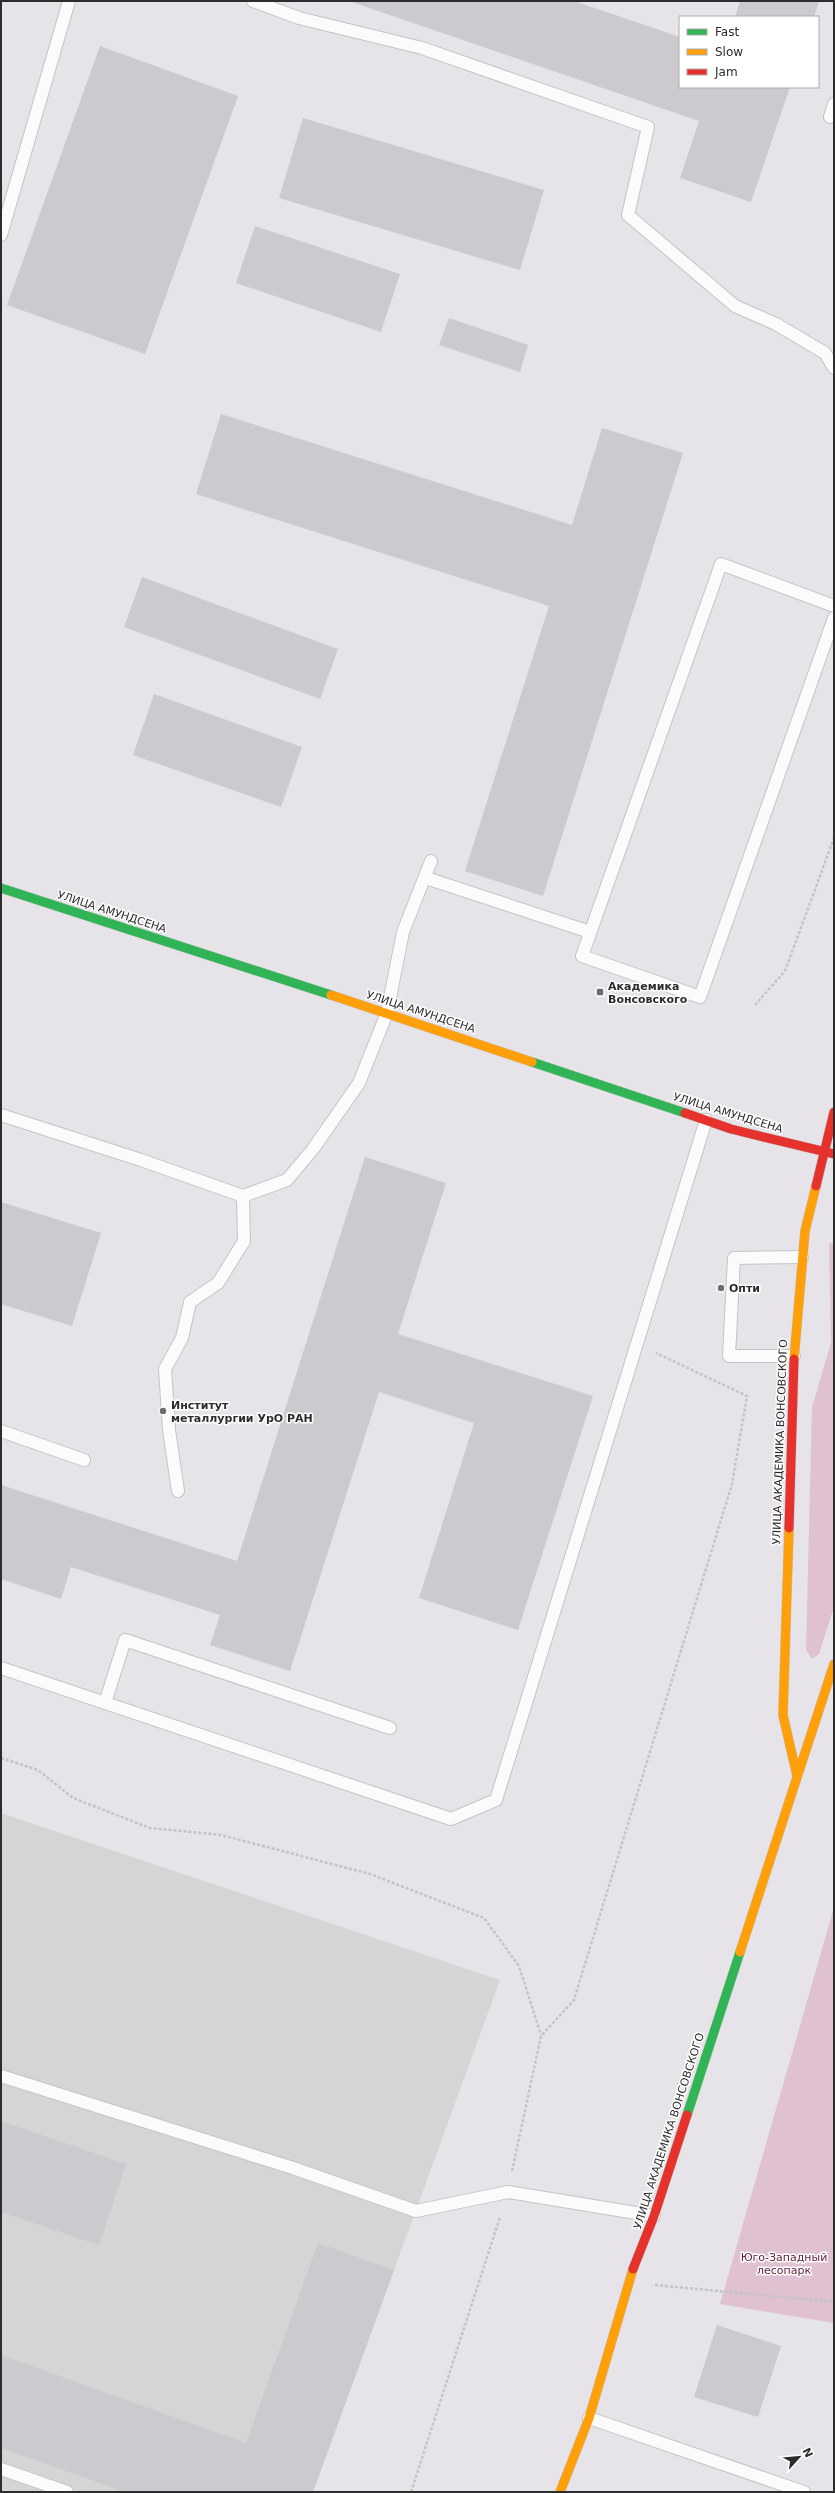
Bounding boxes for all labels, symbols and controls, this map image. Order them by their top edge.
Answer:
legend [679,16,819,88]
text: Fast [715,25,739,39]
text: Slow [715,45,743,59]
text: Jam [714,65,738,79]
street label: УЛИЦА АМУНДСЕНА [56,888,169,936]
place label: Академика Вонсовского [608,980,688,1006]
marker: Академика Вонсовского [595,987,605,997]
street label: УЛИЦА АМУНДСЕНА [365,988,478,1036]
street label: УЛИЦА АМУНДСЕНА [672,1090,785,1136]
place label: Опти [729,1282,760,1295]
marker: Опти [716,1283,726,1293]
street label: УЛИЦА АКАДЕМИКА ВОНСОВСКОГО [770,1339,790,1545]
place label: Институт металлургии УрО РАН [171,1399,313,1425]
marker: Институт металлургии УрО РАН [158,1406,168,1416]
street label: УЛИЦА АКАДЕМИКА ВОНСОВСКОГО [631,2031,707,2231]
park label: Юго-Западный лесопарк [741,2251,827,2277]
north arrow [779,2437,819,2477]
text: N [800,2446,815,2460]

